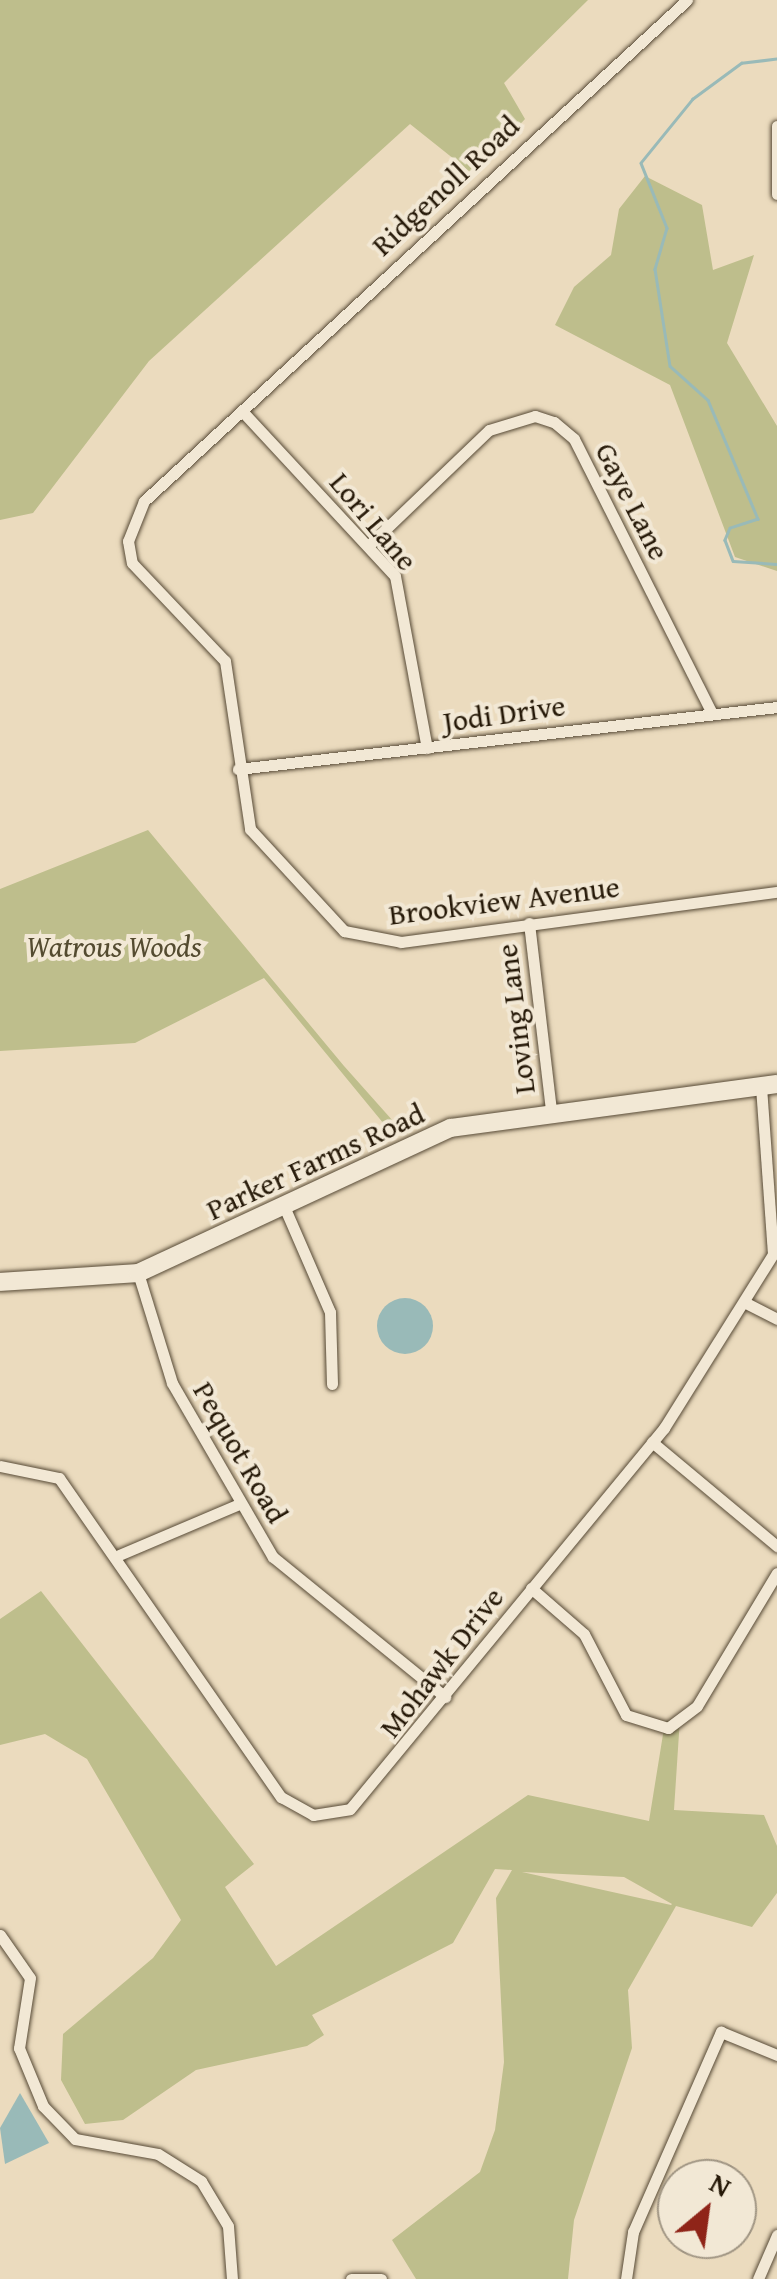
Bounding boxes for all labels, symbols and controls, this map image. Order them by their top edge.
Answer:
street label: Ridgenoll Road [364,107,526,263]
street label: Gaye Lane [588,436,678,566]
street label: Lori Lane [323,465,425,577]
street label: Jodi Drive [441,687,567,739]
street label: Brookview Avenue [387,868,621,932]
park label: Watrous Woods [26,928,202,964]
street label: Loving Lane [488,942,542,1096]
street label: Parker Farms Road [200,1095,430,1227]
street label: Pequot Road [186,1375,296,1529]
street label: Mohawk Drive [371,1580,511,1744]
north arrow [657,2159,757,2259]
text: N [703,2162,739,2207]

